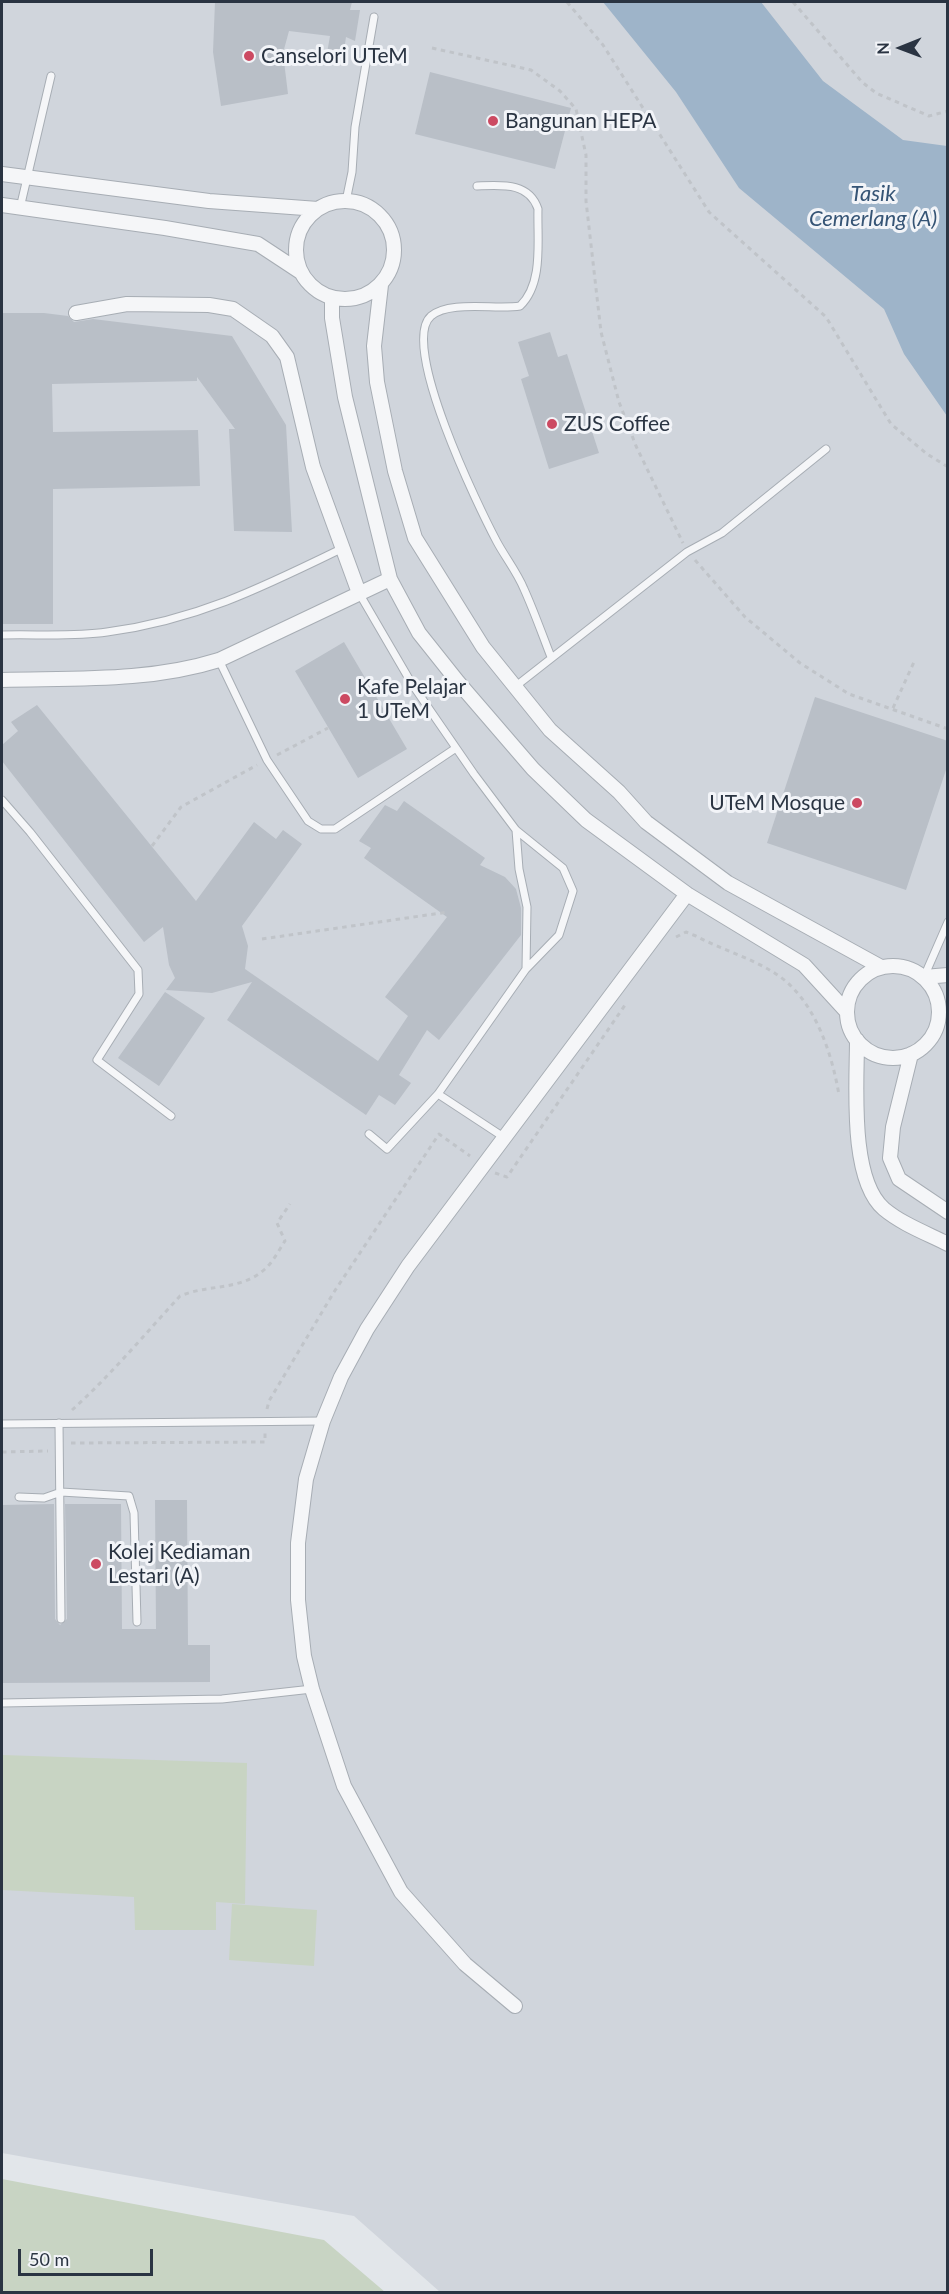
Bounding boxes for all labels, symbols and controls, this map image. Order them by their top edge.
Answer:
north arrow [871,18,931,78]
text: N [873,42,892,55]
place label: Canselori UTeM [261,43,408,69]
marker: Canselori UTeM [242,49,256,63]
place label: Bangunan HEPA [505,108,656,134]
marker: Bangunan HEPA [486,114,500,128]
water label: Tasik Cemerlang (A) [809,181,937,232]
place label: ZUS Coffee [564,411,670,437]
marker: ZUS Coffee [545,417,559,431]
place label: Kafe Pelajar 1 UTeM [357,674,466,724]
marker: Kafe Pelajar 1 UTeM [338,692,352,706]
place label: UTeM Mosque [709,790,845,816]
marker: UTeM Mosque [850,796,864,810]
place label: Kolej Kediaman Lestari (A) [108,1539,250,1589]
marker: Kolej Kediaman Lestari (A) [89,1557,103,1571]
scale bar [21,2237,156,2275]
text: 50 m [29,2248,69,2270]

